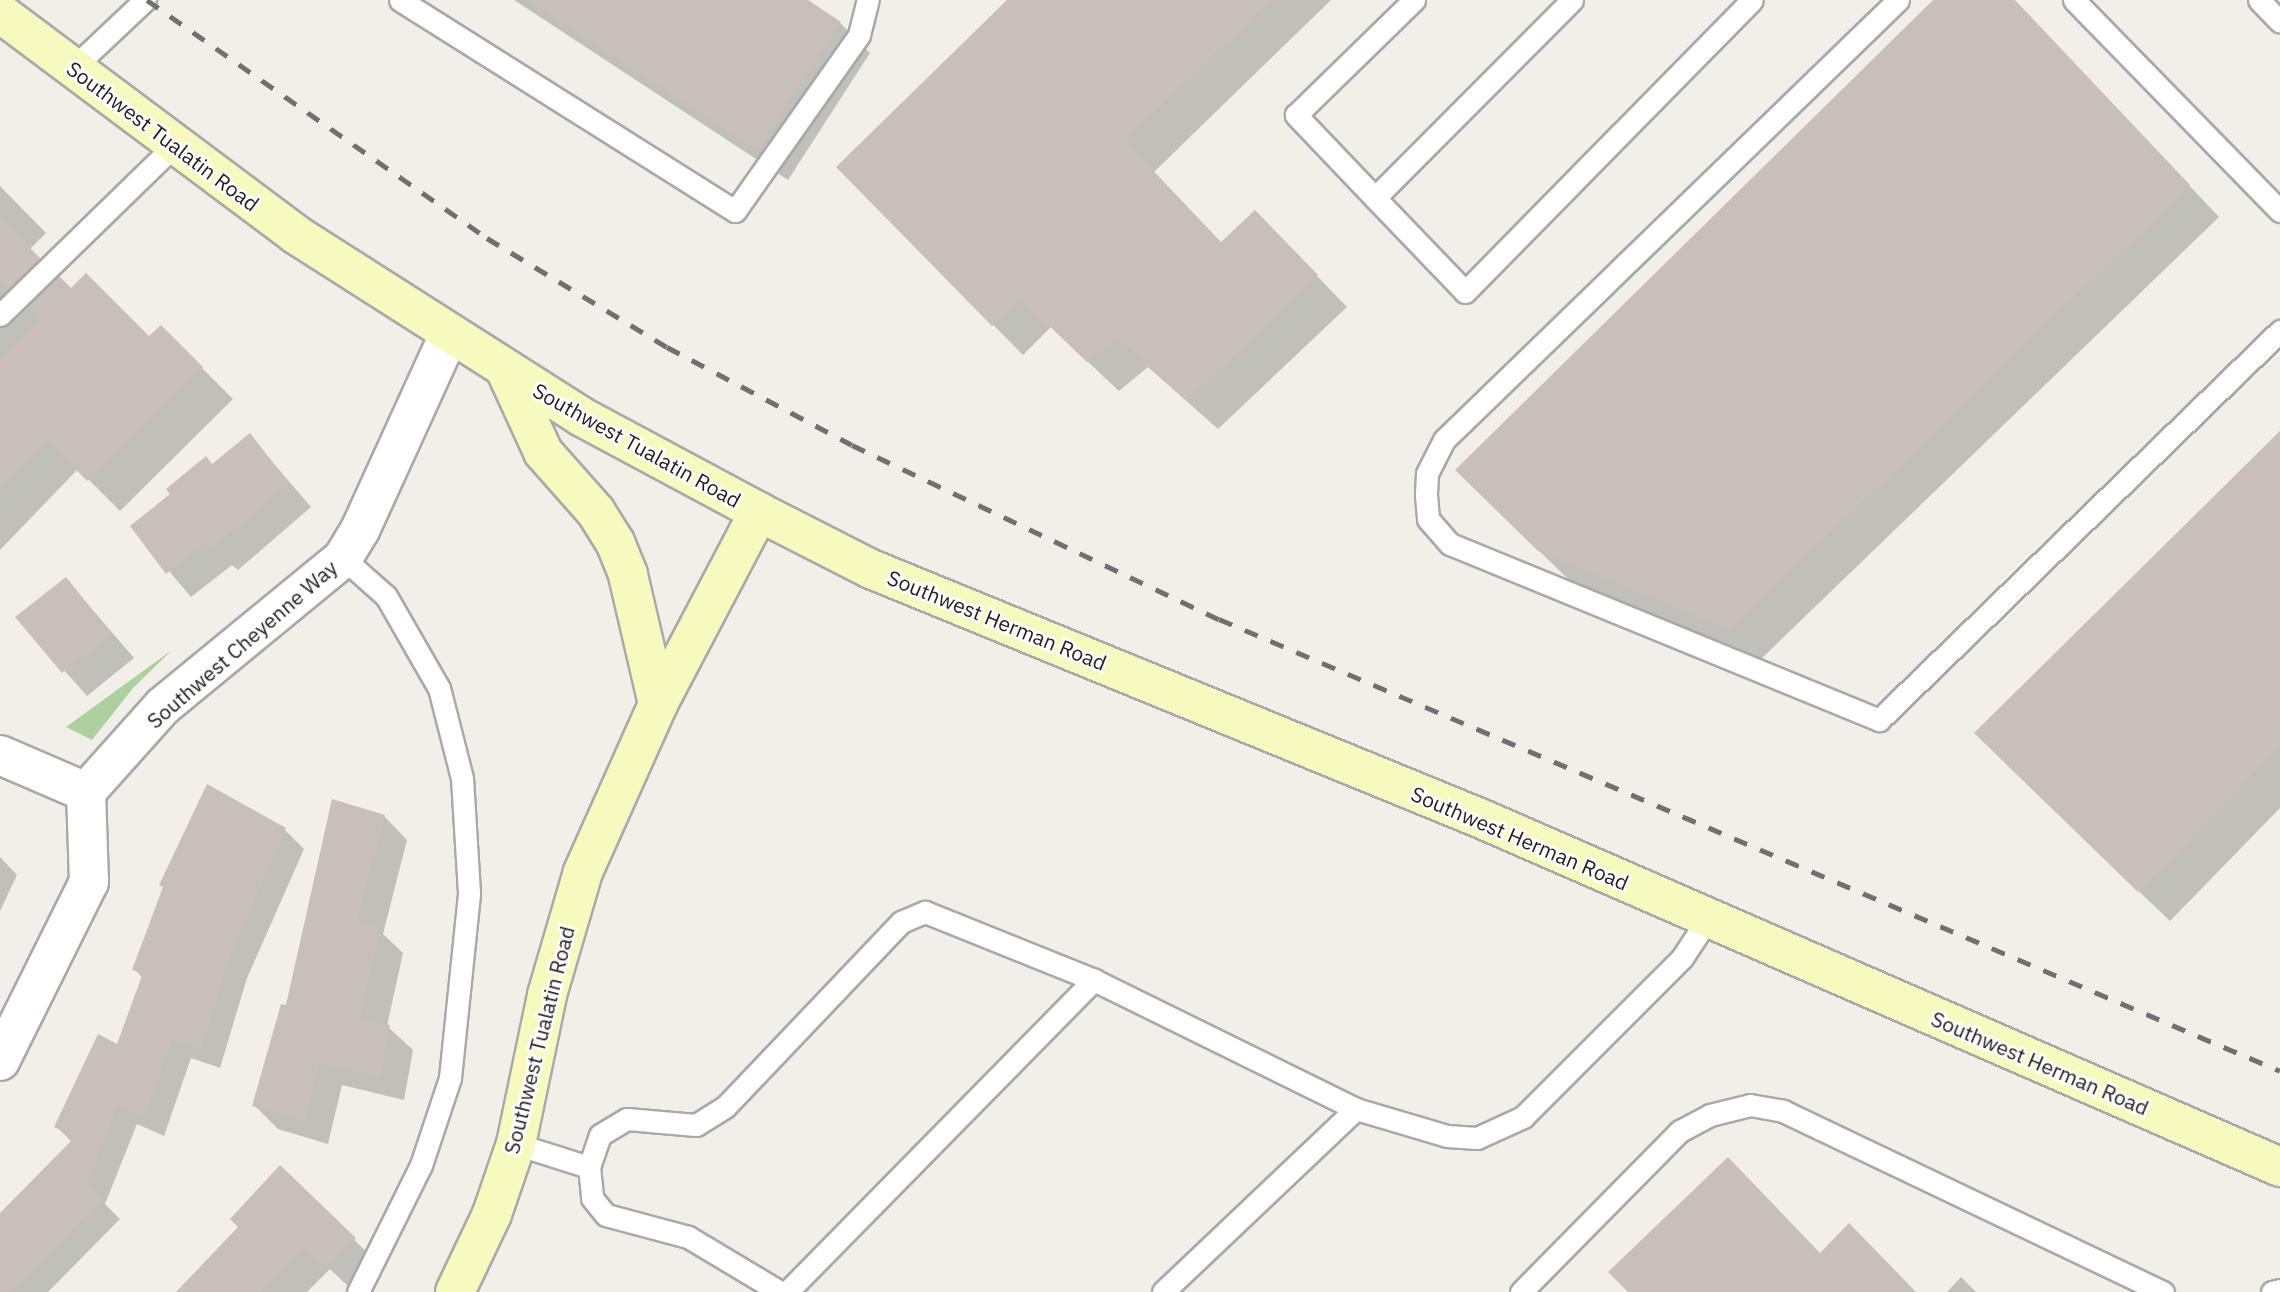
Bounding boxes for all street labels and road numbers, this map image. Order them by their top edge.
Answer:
street label: Southwest Tualatin Road [62,56,264,216]
street label: Southwest Tualatin Road [529,377,745,513]
street label: Southwest Cheyenne Way [142,555,342,733]
street label: Southwest Herman Road [884,565,1110,675]
street label: Southwest Herman Road [1407,781,1633,895]
street label: Southwest Tualatin Road [498,923,580,1157]
street label: Southwest Herman Road [1927,1006,2153,1120]

